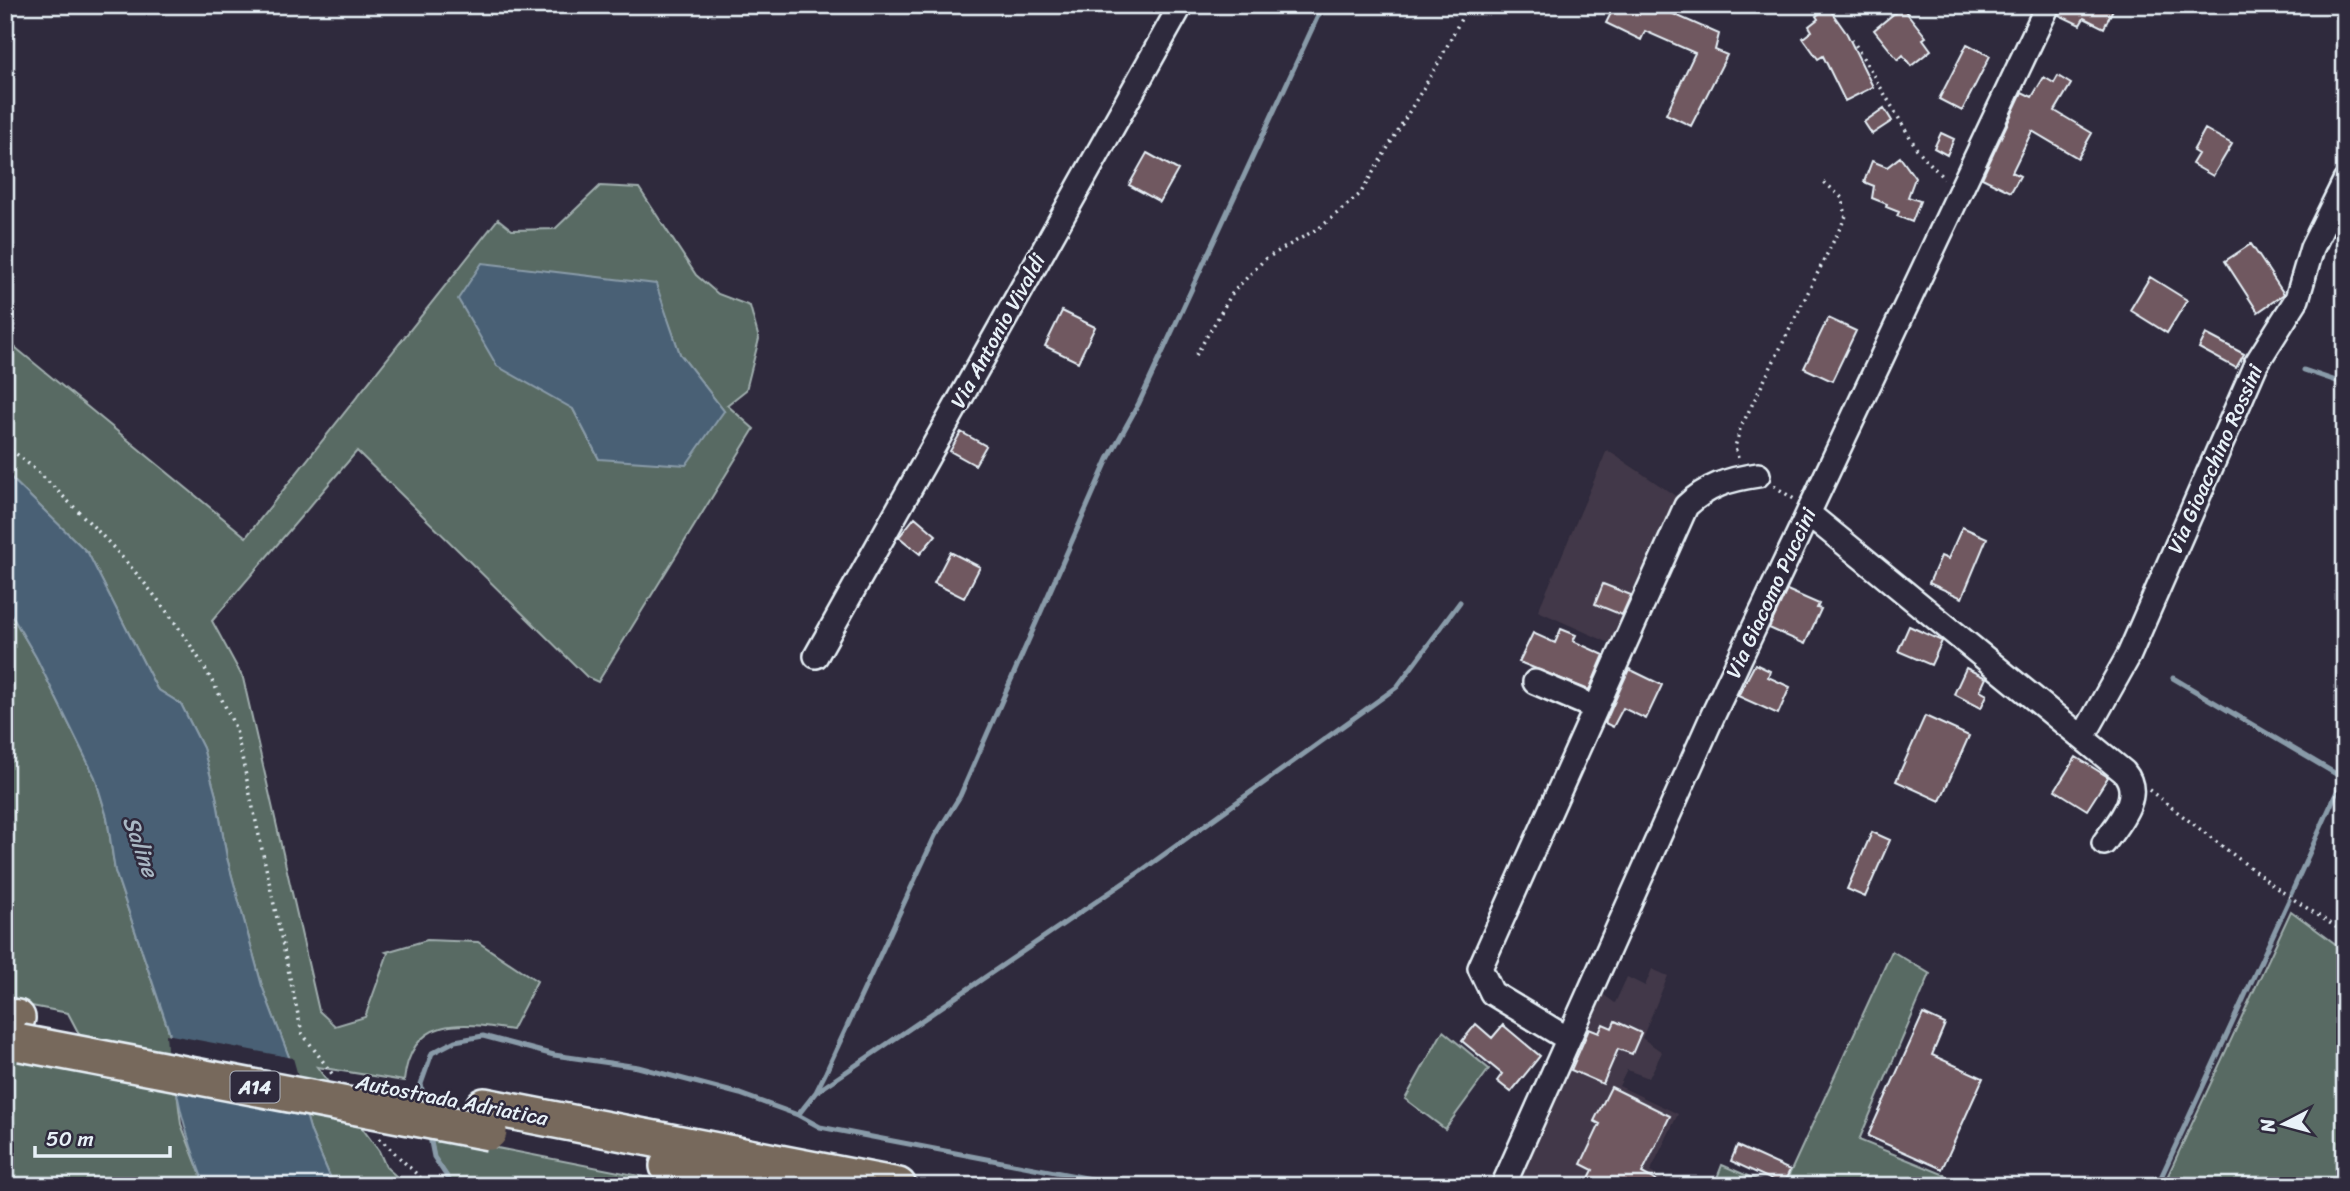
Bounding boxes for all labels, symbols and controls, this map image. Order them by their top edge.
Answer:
street label: Via Antonio Vivaldi [940,245,1057,416]
street label: Via Gioacchino Rossini [2156,357,2274,560]
street label: Via Giacomo Puccini [1715,500,1828,685]
water label: Saline [111,810,171,884]
street label: Autostrada Adriatica [352,1063,552,1137]
road number: A14 [230,1072,280,1102]
north arrow [2248,1090,2318,1160]
scale bar [35,1114,170,1158]
text: N [2250,1117,2285,1135]
text: 50 m [46,1120,94,1158]

